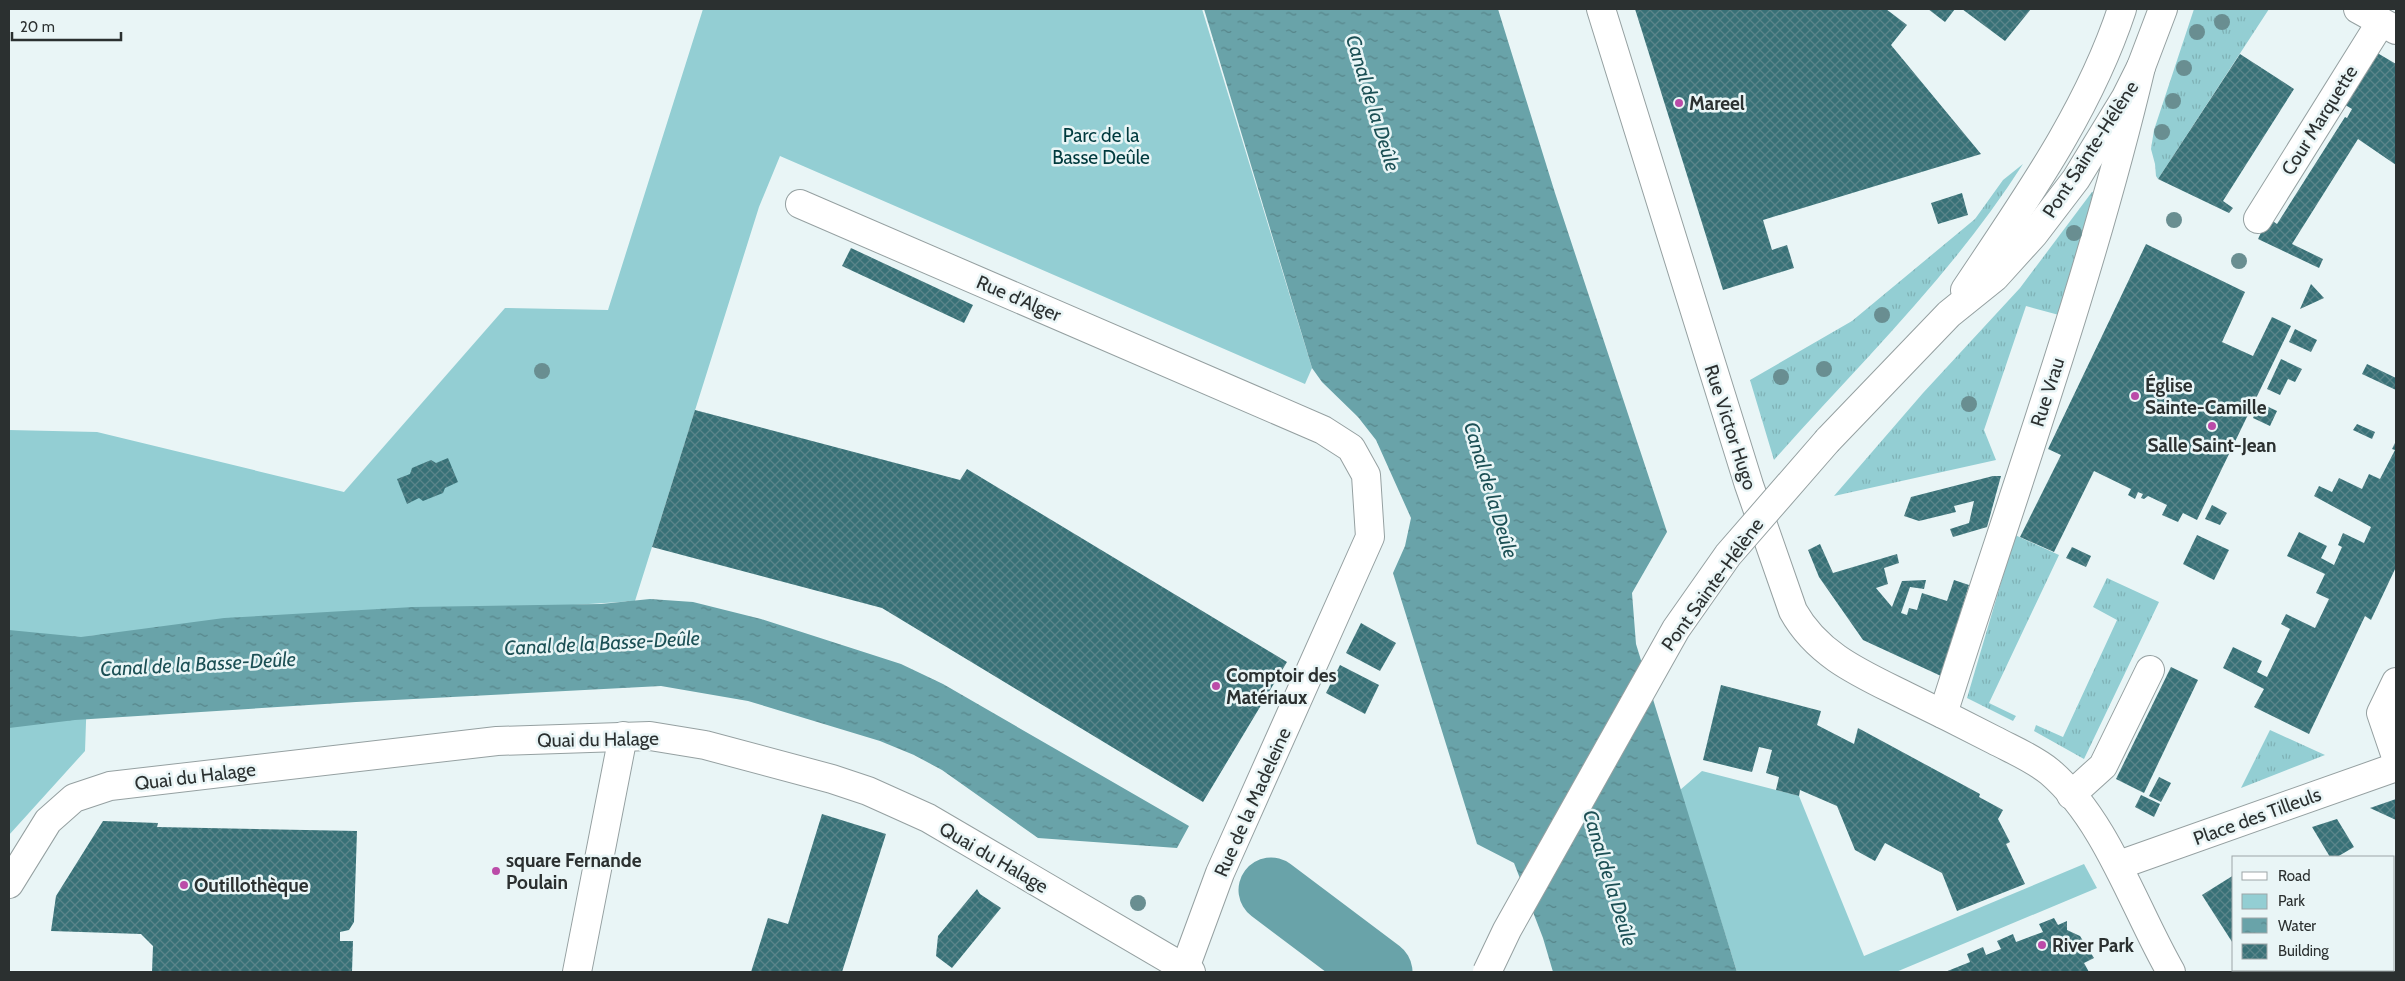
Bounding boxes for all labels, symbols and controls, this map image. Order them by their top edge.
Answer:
scale bar [12,10,121,42]
text: 20 m [20,18,55,36]
water label: Canal de la Deûle [1341,32,1405,174]
street label: Cour Marquette [2277,61,2362,179]
street label: Pont Sainte-Hélène [2038,76,2143,222]
place label: Mareel [1689,92,1745,115]
marker: Mareel [1673,97,1685,109]
park label: Parc de la Basse Deûle [1052,124,1150,169]
street label: Rue d'Alger [973,270,1064,327]
street label: Rue Vrau [2026,355,2069,429]
street label: Rue Victor Hugo [1699,362,1762,493]
place label: Église Sainte-Camille [2145,373,2267,419]
marker: Église Sainte-Camille [2129,390,2141,402]
water label: Canal de la Deûle [1459,419,1523,561]
marker: Salle Saint-Jean [2206,420,2218,432]
place label: Salle Saint-Jean [2147,434,2277,457]
street label: Pont Sainte-Hélène [1657,513,1768,655]
water label: Canal de la Basse-Deûle [504,626,700,660]
water label: Canal de la Basse-Deûle [100,647,296,681]
place label: Comptoir des Matériaux [1226,664,1337,709]
marker: Comptoir des Matériaux [1210,680,1222,692]
street label: Rue de la Madeleine [1209,724,1296,880]
street label: Quai du Halage [537,727,659,752]
street label: Quai du Halage [133,758,257,795]
street label: Place des Tilleuls [2190,783,2324,850]
water label: Canal de la Deûle [1578,807,1642,949]
street label: Quai du Halage [935,817,1052,898]
place label: square Fernande Poulain [506,849,642,894]
legend [2232,856,2395,971]
marker: square Fernande Poulain [490,865,502,877]
text: Road [2278,867,2311,885]
place label: Outillothèque [194,874,309,897]
marker: Outillothèque [178,879,190,891]
text: Park [2278,892,2305,910]
text: Water [2278,917,2316,935]
place label: River Park [2052,934,2135,957]
marker: River Park [2036,939,2048,951]
text: Building [2278,942,2329,960]

